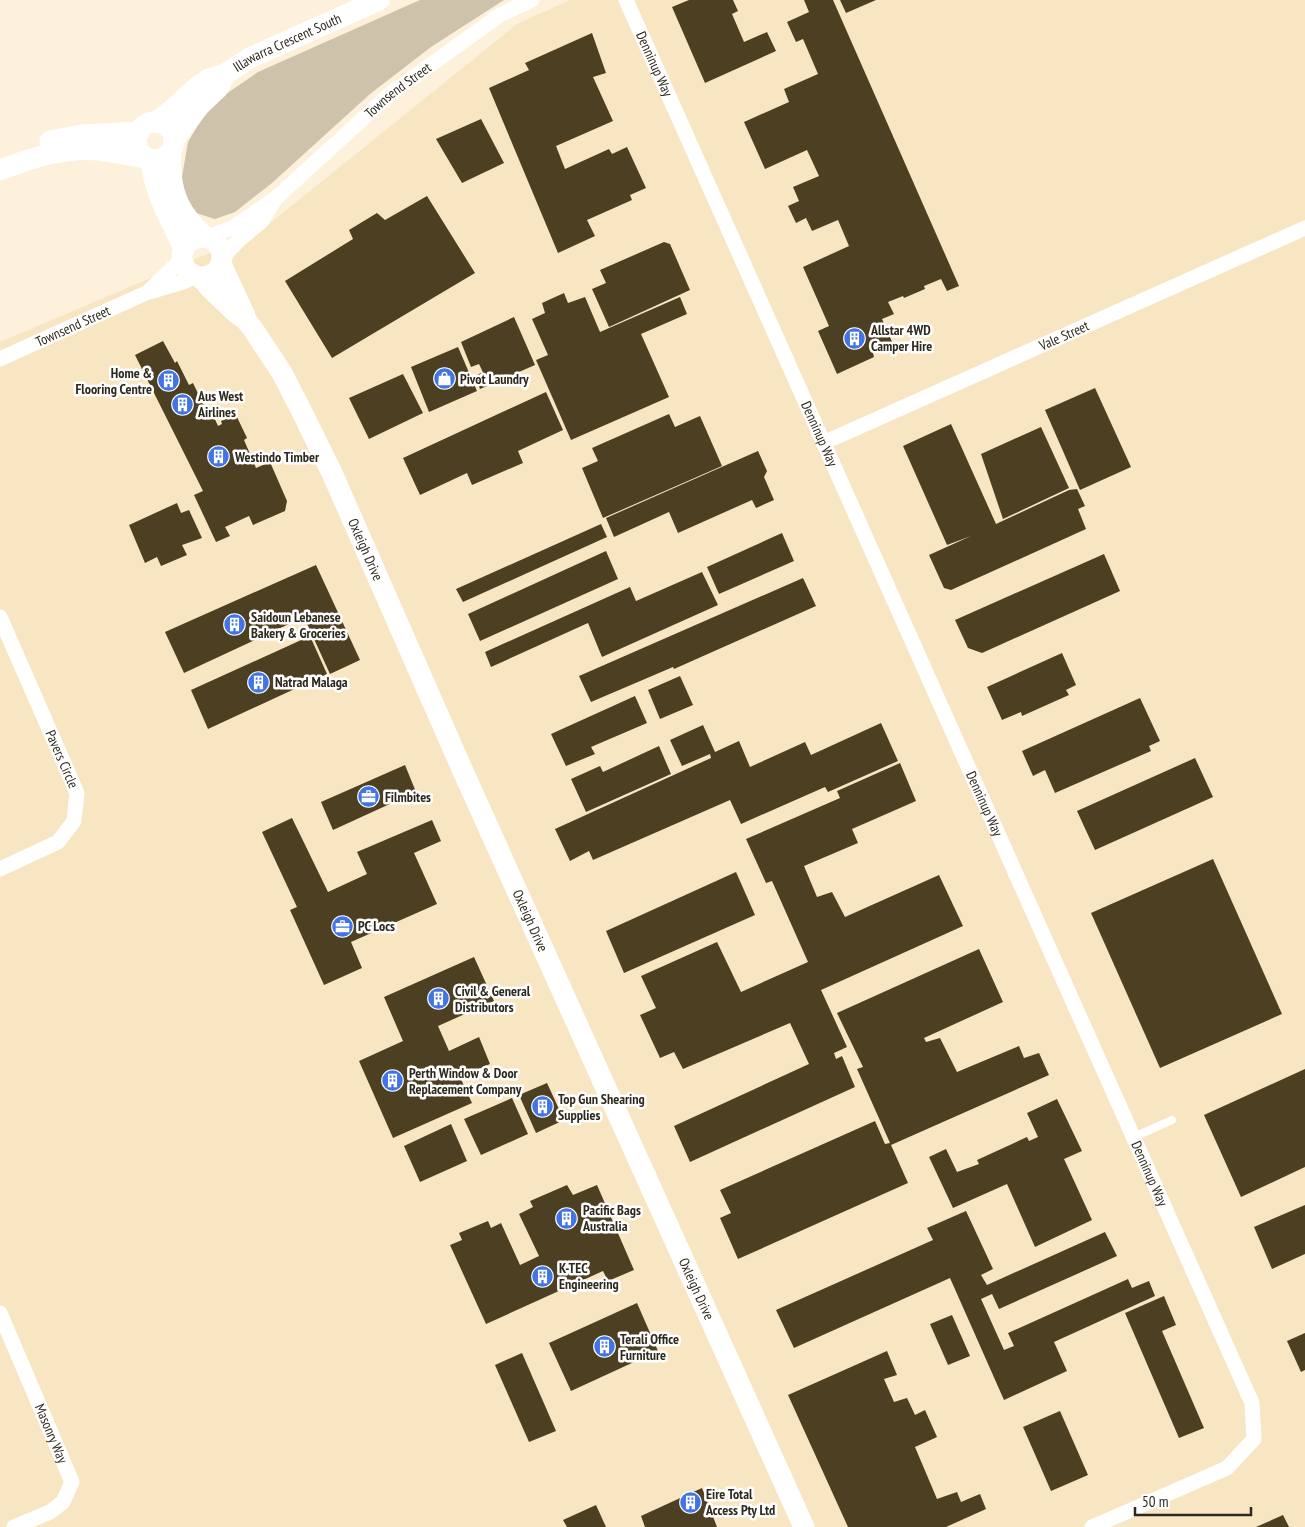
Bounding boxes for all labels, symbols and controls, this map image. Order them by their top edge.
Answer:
street label: Illawarra Crescent South [229,9,344,76]
street label: Denninup Way [632,29,677,100]
street label: Townsend Street [361,58,435,122]
street label: Townsend Street [33,301,113,351]
street label: Vale Street [1036,316,1092,355]
place label: Allstar 4WD Camper Hire [870,321,932,355]
building icon: Allstar 4WD Camper Hire [843,326,867,350]
place label: Home & Flooring Centre [75,364,152,398]
shop icon: Pivot Laundry [432,367,456,391]
building icon: Home & Flooring Centre [156,369,180,393]
place label: Pivot Laundry [460,370,529,388]
place label: Aus West Airlines [197,387,243,421]
building icon: Aus West Airlines [170,392,194,416]
street label: Denninup Way [797,398,842,470]
building icon: Westindo Timber [207,445,231,469]
place label: Westindo Timber [234,448,320,466]
street label: Oxleigh Drive [344,516,387,584]
place label: Saidoun Lebanese Bakery & Groceries [251,608,346,642]
building icon: Saidoun Lebanese Bakery & Groceries [223,613,247,637]
building icon: Natrad Malaga [247,670,271,694]
place label: Natrad Malaga [275,673,348,691]
street label: Pavers Circle [42,727,83,791]
street label: Denninup Way [962,768,1007,840]
office icon: Filmbites [357,785,381,809]
place label: Filmbites [385,788,431,806]
street label: Oxleigh Drive [509,887,552,955]
office icon: PC Locs [330,914,354,938]
place label: PC Locs [358,917,395,935]
place label: Civil & General Distributors [455,982,531,1016]
building icon: Civil & General Distributors [427,987,451,1011]
place label: Perth Window & Door Replacement Company [409,1064,522,1098]
building icon: Perth Window & Door Replacement Company [381,1069,405,1093]
place label: Top Gun Shearing Supplies [558,1090,645,1124]
building icon: Top Gun Shearing Supplies [530,1095,554,1119]
street label: Denninup Way [1127,1138,1172,1210]
place label: Pacific Bags Australia [582,1201,641,1235]
building icon: Pacific Bags Australia [555,1206,579,1230]
street label: Oxleigh Drive [675,1255,718,1323]
place label: K-TEC Engineering [559,1259,619,1293]
building icon: K-TEC Engineering [531,1264,555,1288]
place label: Terali Office Furniture [620,1330,679,1364]
building icon: Terali Office Furniture [592,1335,616,1359]
street label: Masonry Way [31,1401,72,1467]
scale bar [1135,1484,1251,1516]
place label: Eire Total Access Pty Ltd [705,1485,775,1519]
building icon: Eire Total Access Pty Ltd [678,1490,702,1514]
text: 50 m [1142,1492,1168,1511]

